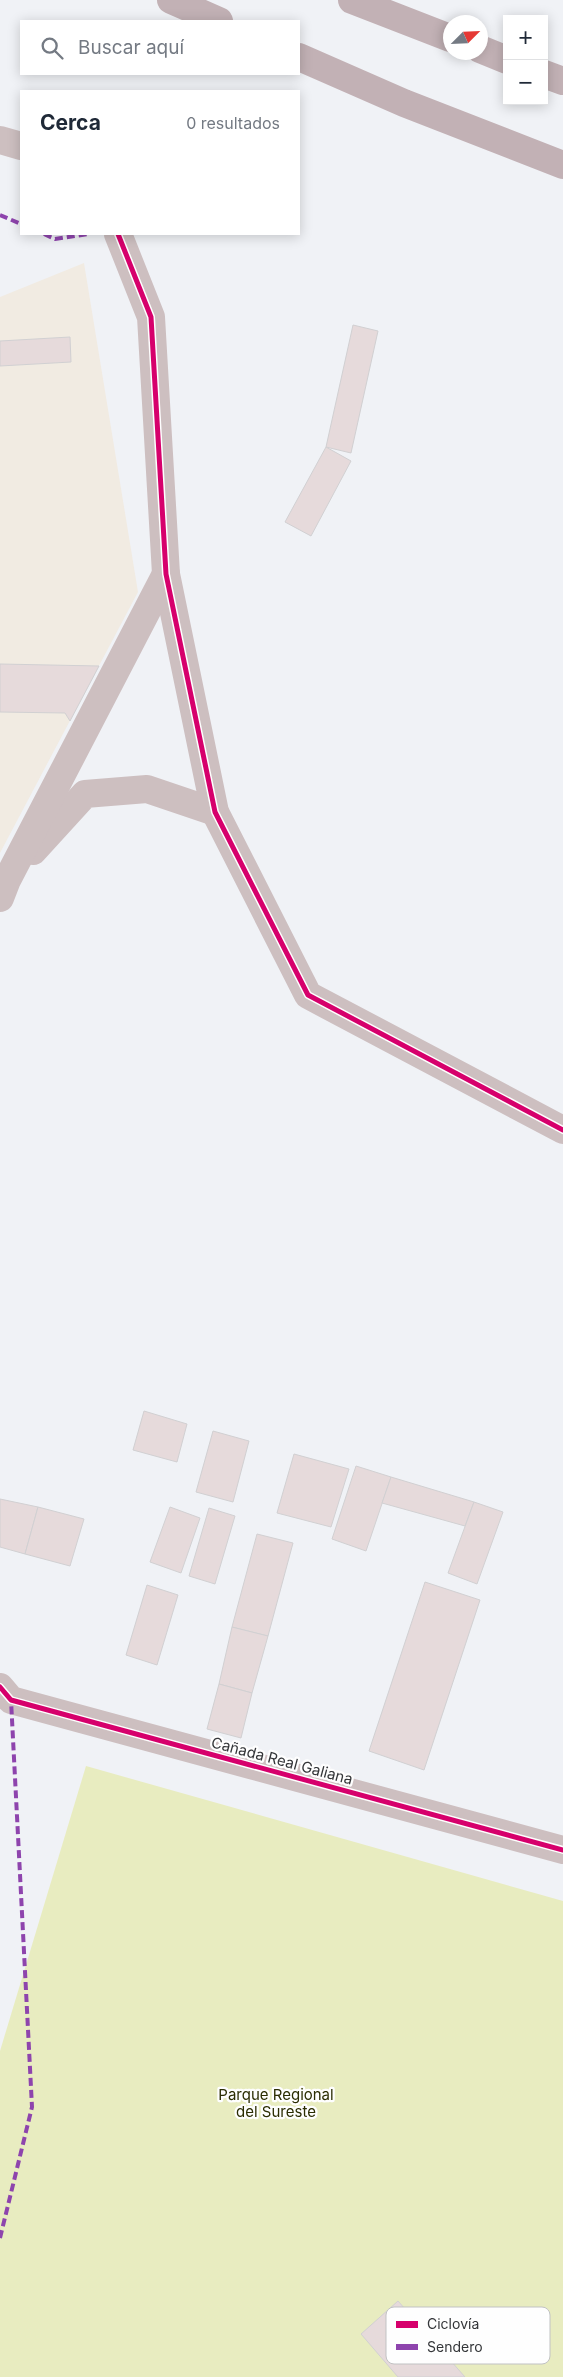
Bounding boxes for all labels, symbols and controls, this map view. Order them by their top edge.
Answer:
north arrow [443,15,488,60]
map controls [503,15,548,105]
button: + [503,15,548,60]
search box [20,20,300,75]
icon: search [38,34,66,62]
text: Buscar aquí [78,36,184,59]
button: − [503,60,548,105]
text: Cerca [40,110,101,135]
text: 0 resultados [186,113,280,133]
street label: Cañada Real Galiana [209,1732,355,1789]
park label: Parque Regional del Sureste [218,2085,334,2121]
legend [386,2307,550,2364]
text: Ciclovía [427,2315,479,2332]
text: Sendero [427,2338,483,2355]

